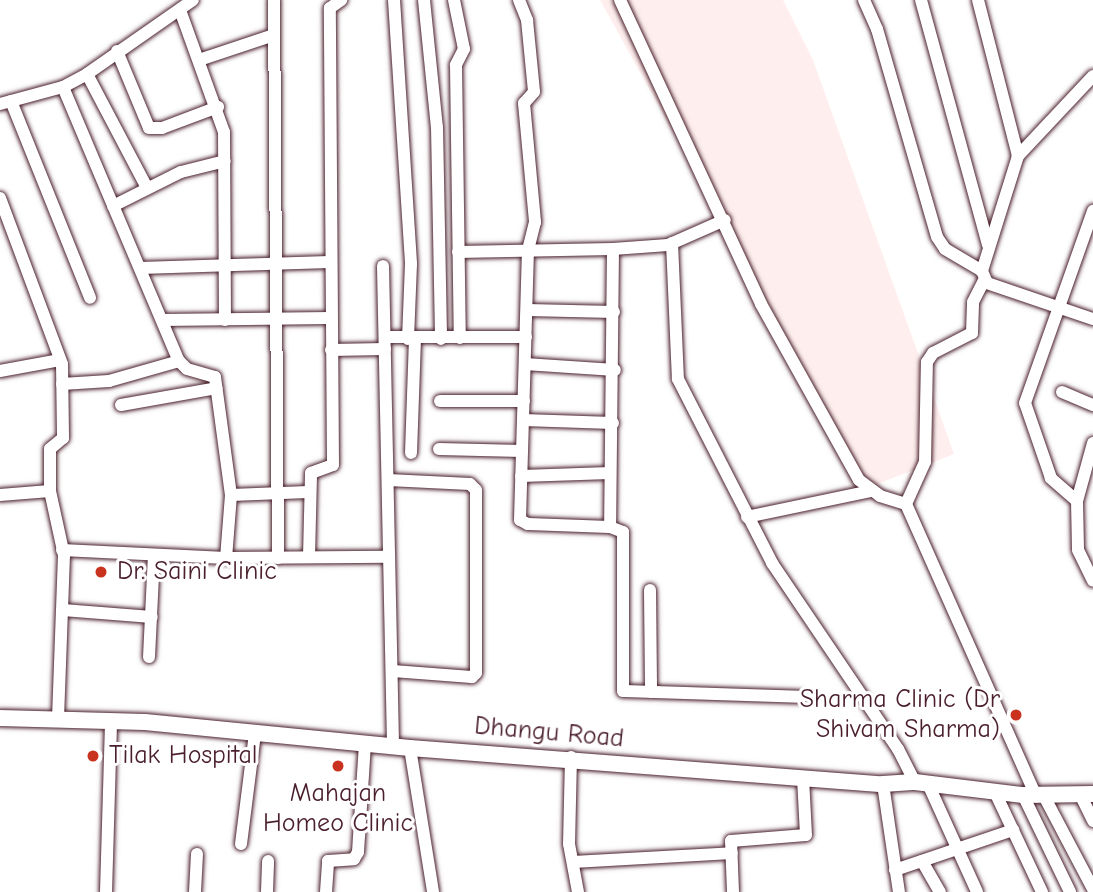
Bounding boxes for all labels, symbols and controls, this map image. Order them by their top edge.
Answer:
place label: Dr. Saini Clinic [117,556,277,588]
marker: Dr. Saini Clinic [91,562,111,582]
place label: Sharma Clinic (Dr Shivam Sharma) [800,684,1000,746]
marker: Sharma Clinic (Dr Shivam Sharma) [1006,705,1026,725]
street label: Dhangu Road [473,711,625,755]
place label: Tilak Hospital [109,740,258,772]
marker: Tilak Hospital [83,746,103,766]
marker: Mahajan Homeo Clinic [328,756,348,776]
place label: Mahajan Homeo Clinic [263,778,413,840]

